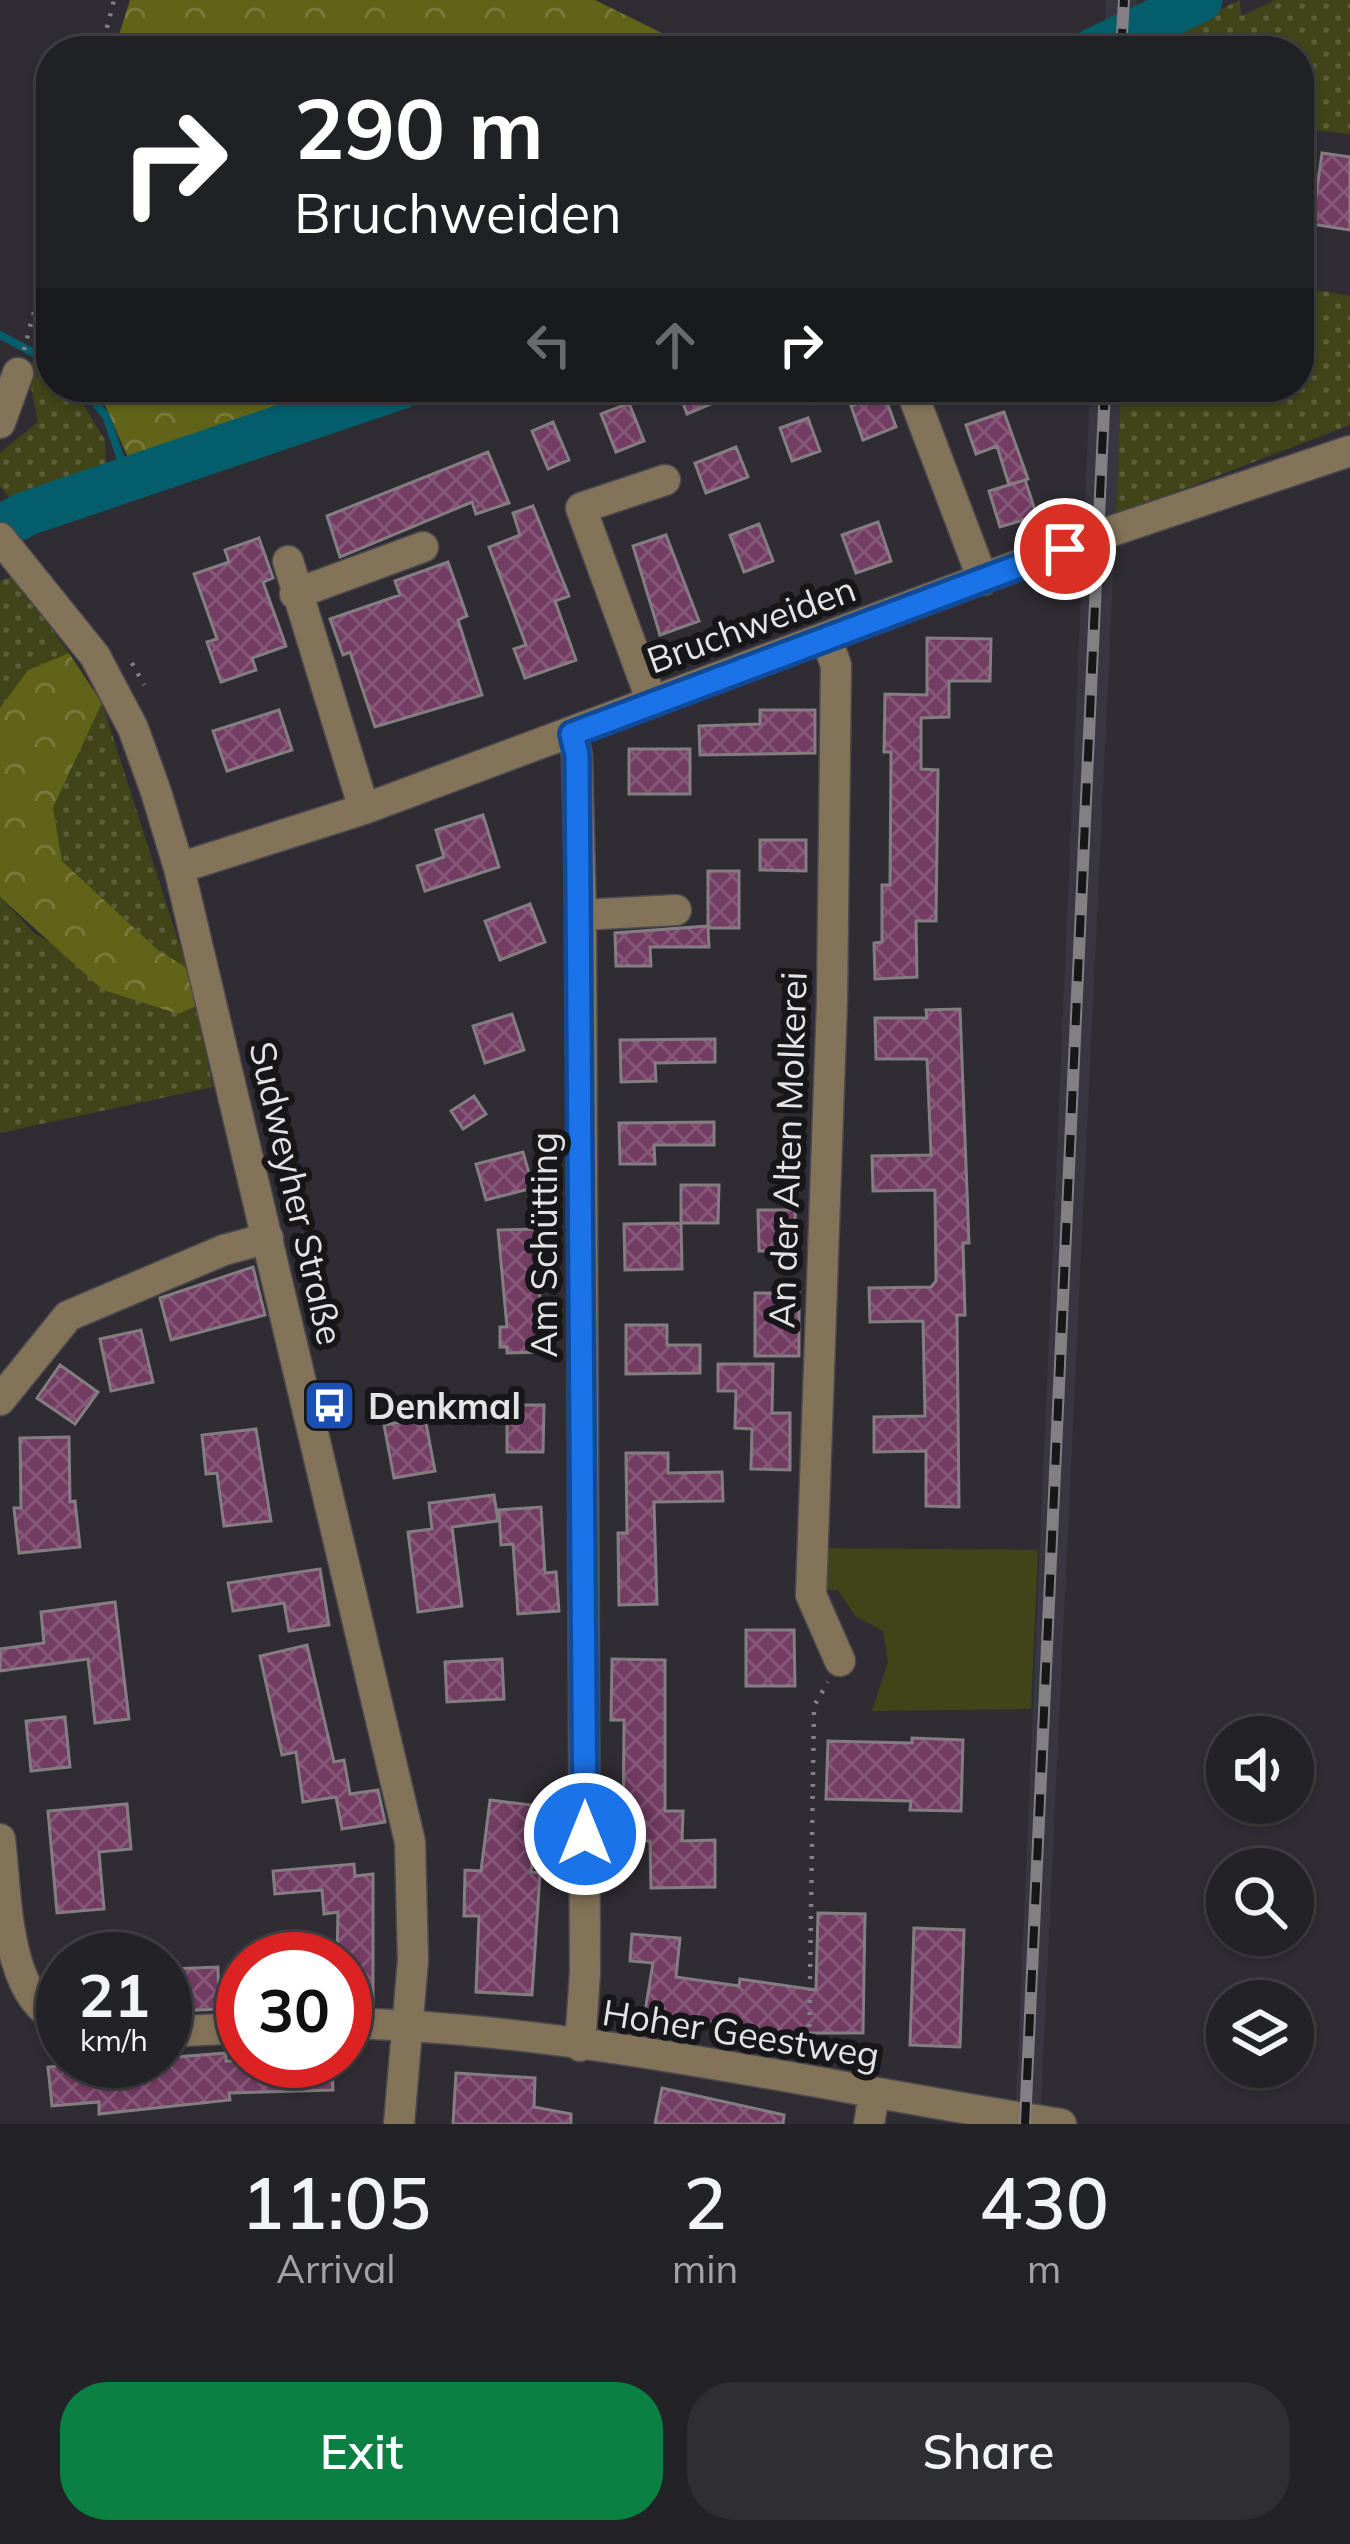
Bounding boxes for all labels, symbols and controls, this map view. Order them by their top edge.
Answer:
text: 290 m [294,75,544,180]
icon: right [96,84,252,240]
text: Bruchweiden [294,179,622,247]
icon: left [516,312,582,378]
icon: ahead [642,312,708,378]
icon: right [768,312,834,378]
pin [1014,498,1116,600]
icon: arrive [1032,516,1098,582]
street label: Bruchweiden [641,565,861,683]
street label: An der Alten Molkerei [758,971,816,1329]
street label: Sudweyher Straße [240,1037,354,1349]
street label: Am Schütting [521,1132,566,1358]
bus stop icon: Denkmal [301,1377,357,1433]
place label: Denkmal [368,1383,521,1428]
map controls [1206,1716,1314,2088]
button: sound [1206,1716,1314,1824]
position arrow [522,1771,648,1897]
button: search [1206,1848,1314,1956]
speed limit sign: 30 [216,1932,372,2088]
text: 21 [78,1957,150,2032]
button: layers [1206,1980,1314,2088]
street label: Hoher Geestweg [599,1989,883,2077]
text: km/h [80,2021,148,2059]
text: 11:05 [241,2157,431,2247]
text: 2 [684,2157,727,2247]
text: 430 [979,2157,1109,2247]
text: Arrival [276,2244,396,2293]
text: min [672,2244,738,2293]
text: m [1027,2244,1061,2293]
button: Exit [60,2382,663,2520]
button: Share [687,2382,1290,2520]

